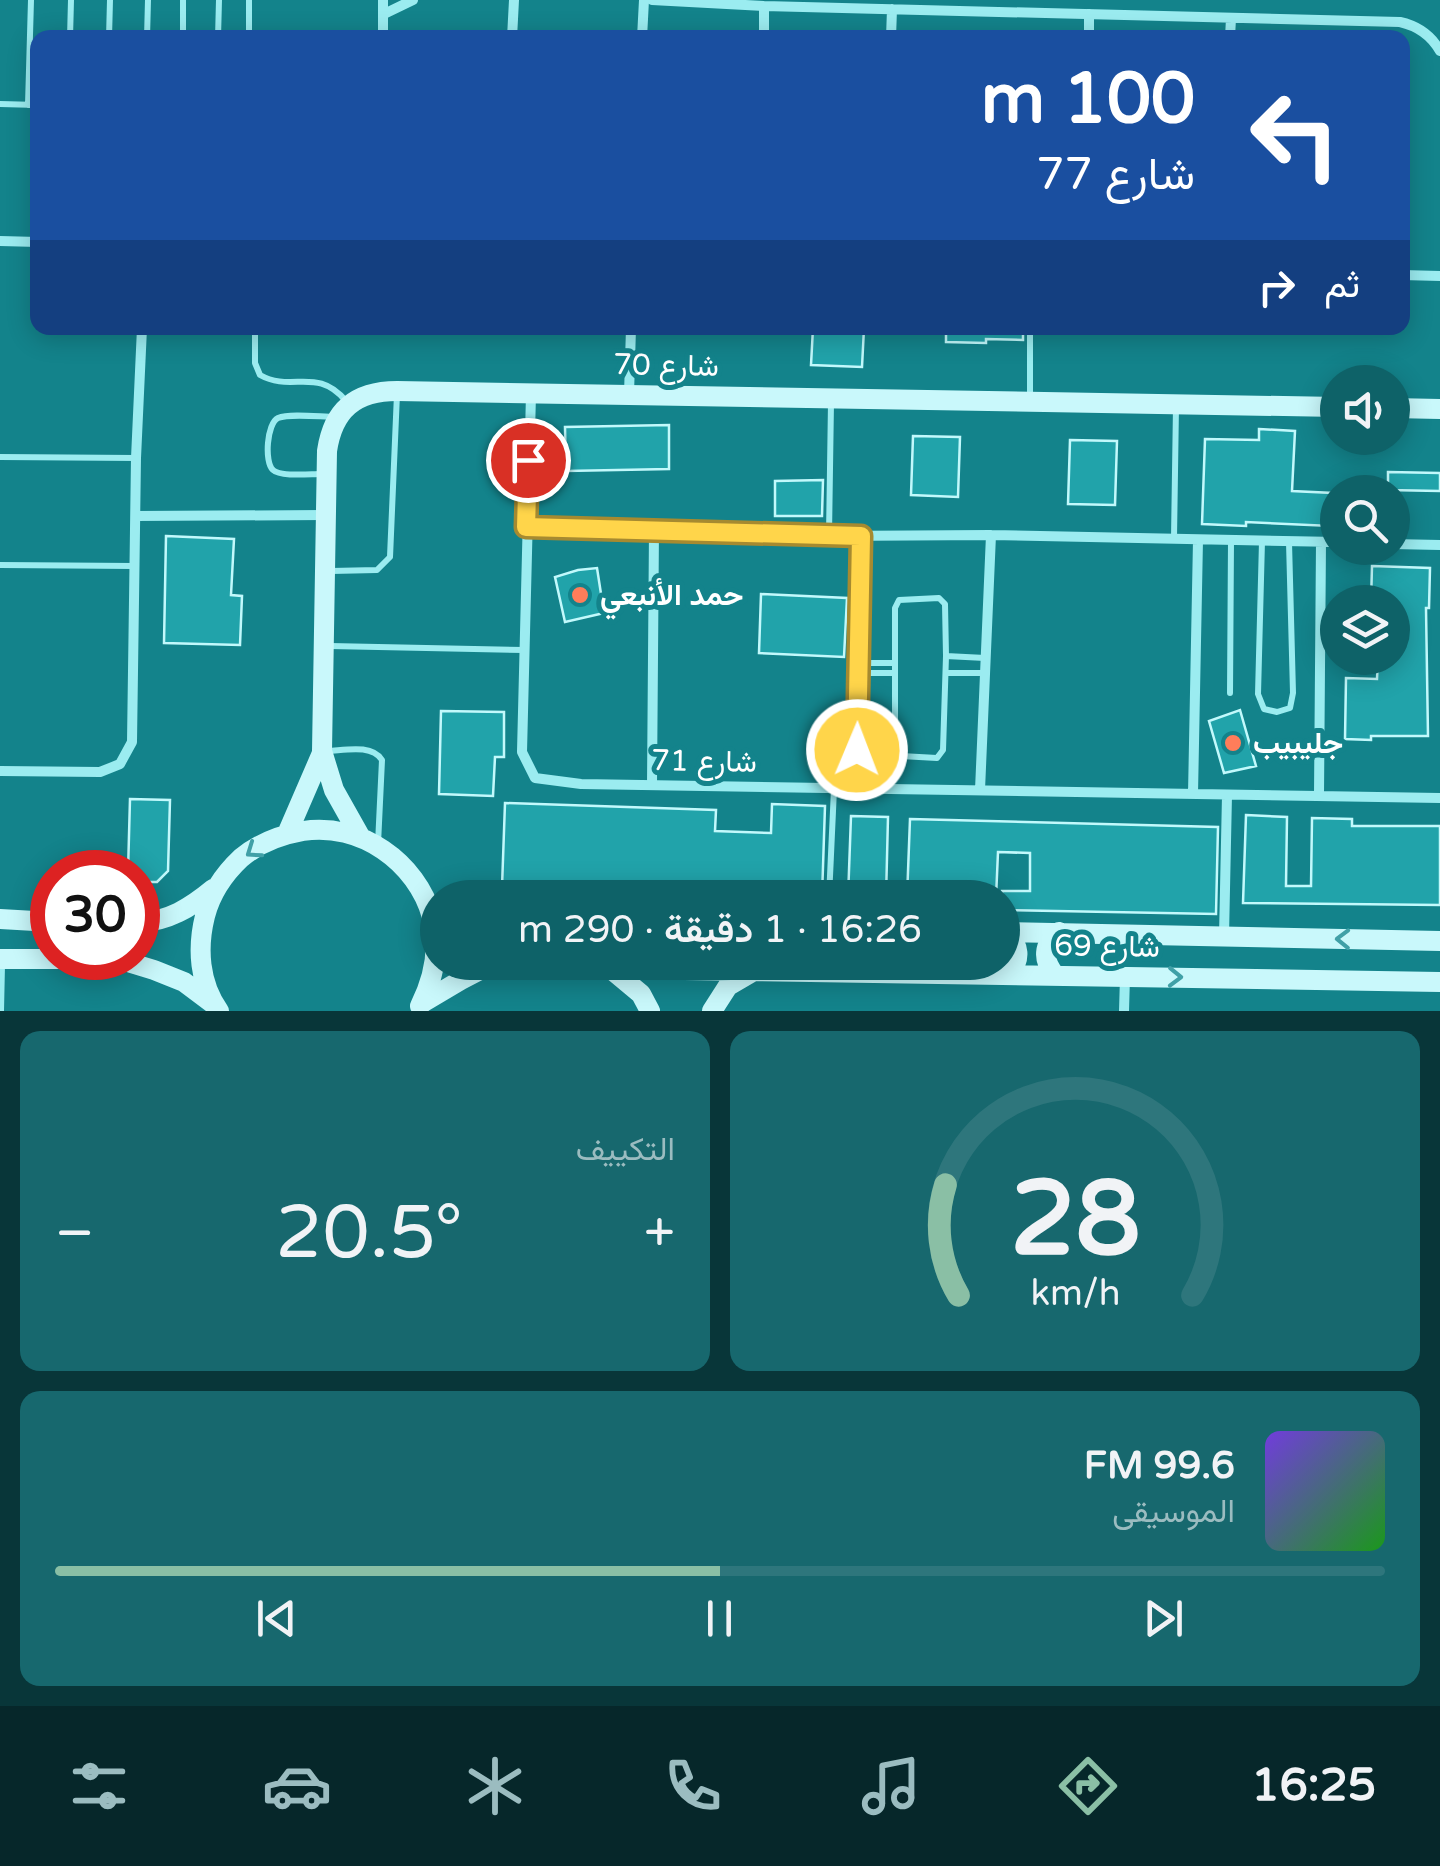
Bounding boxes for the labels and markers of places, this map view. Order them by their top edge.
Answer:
pin [486,418,571,503]
place label: حمد الأنبعي [600,577,743,620]
marker: حمد الأنبعي [569,584,591,606]
place label: جليبيب [1253,725,1343,762]
marker: جليبيب [1222,732,1244,754]

